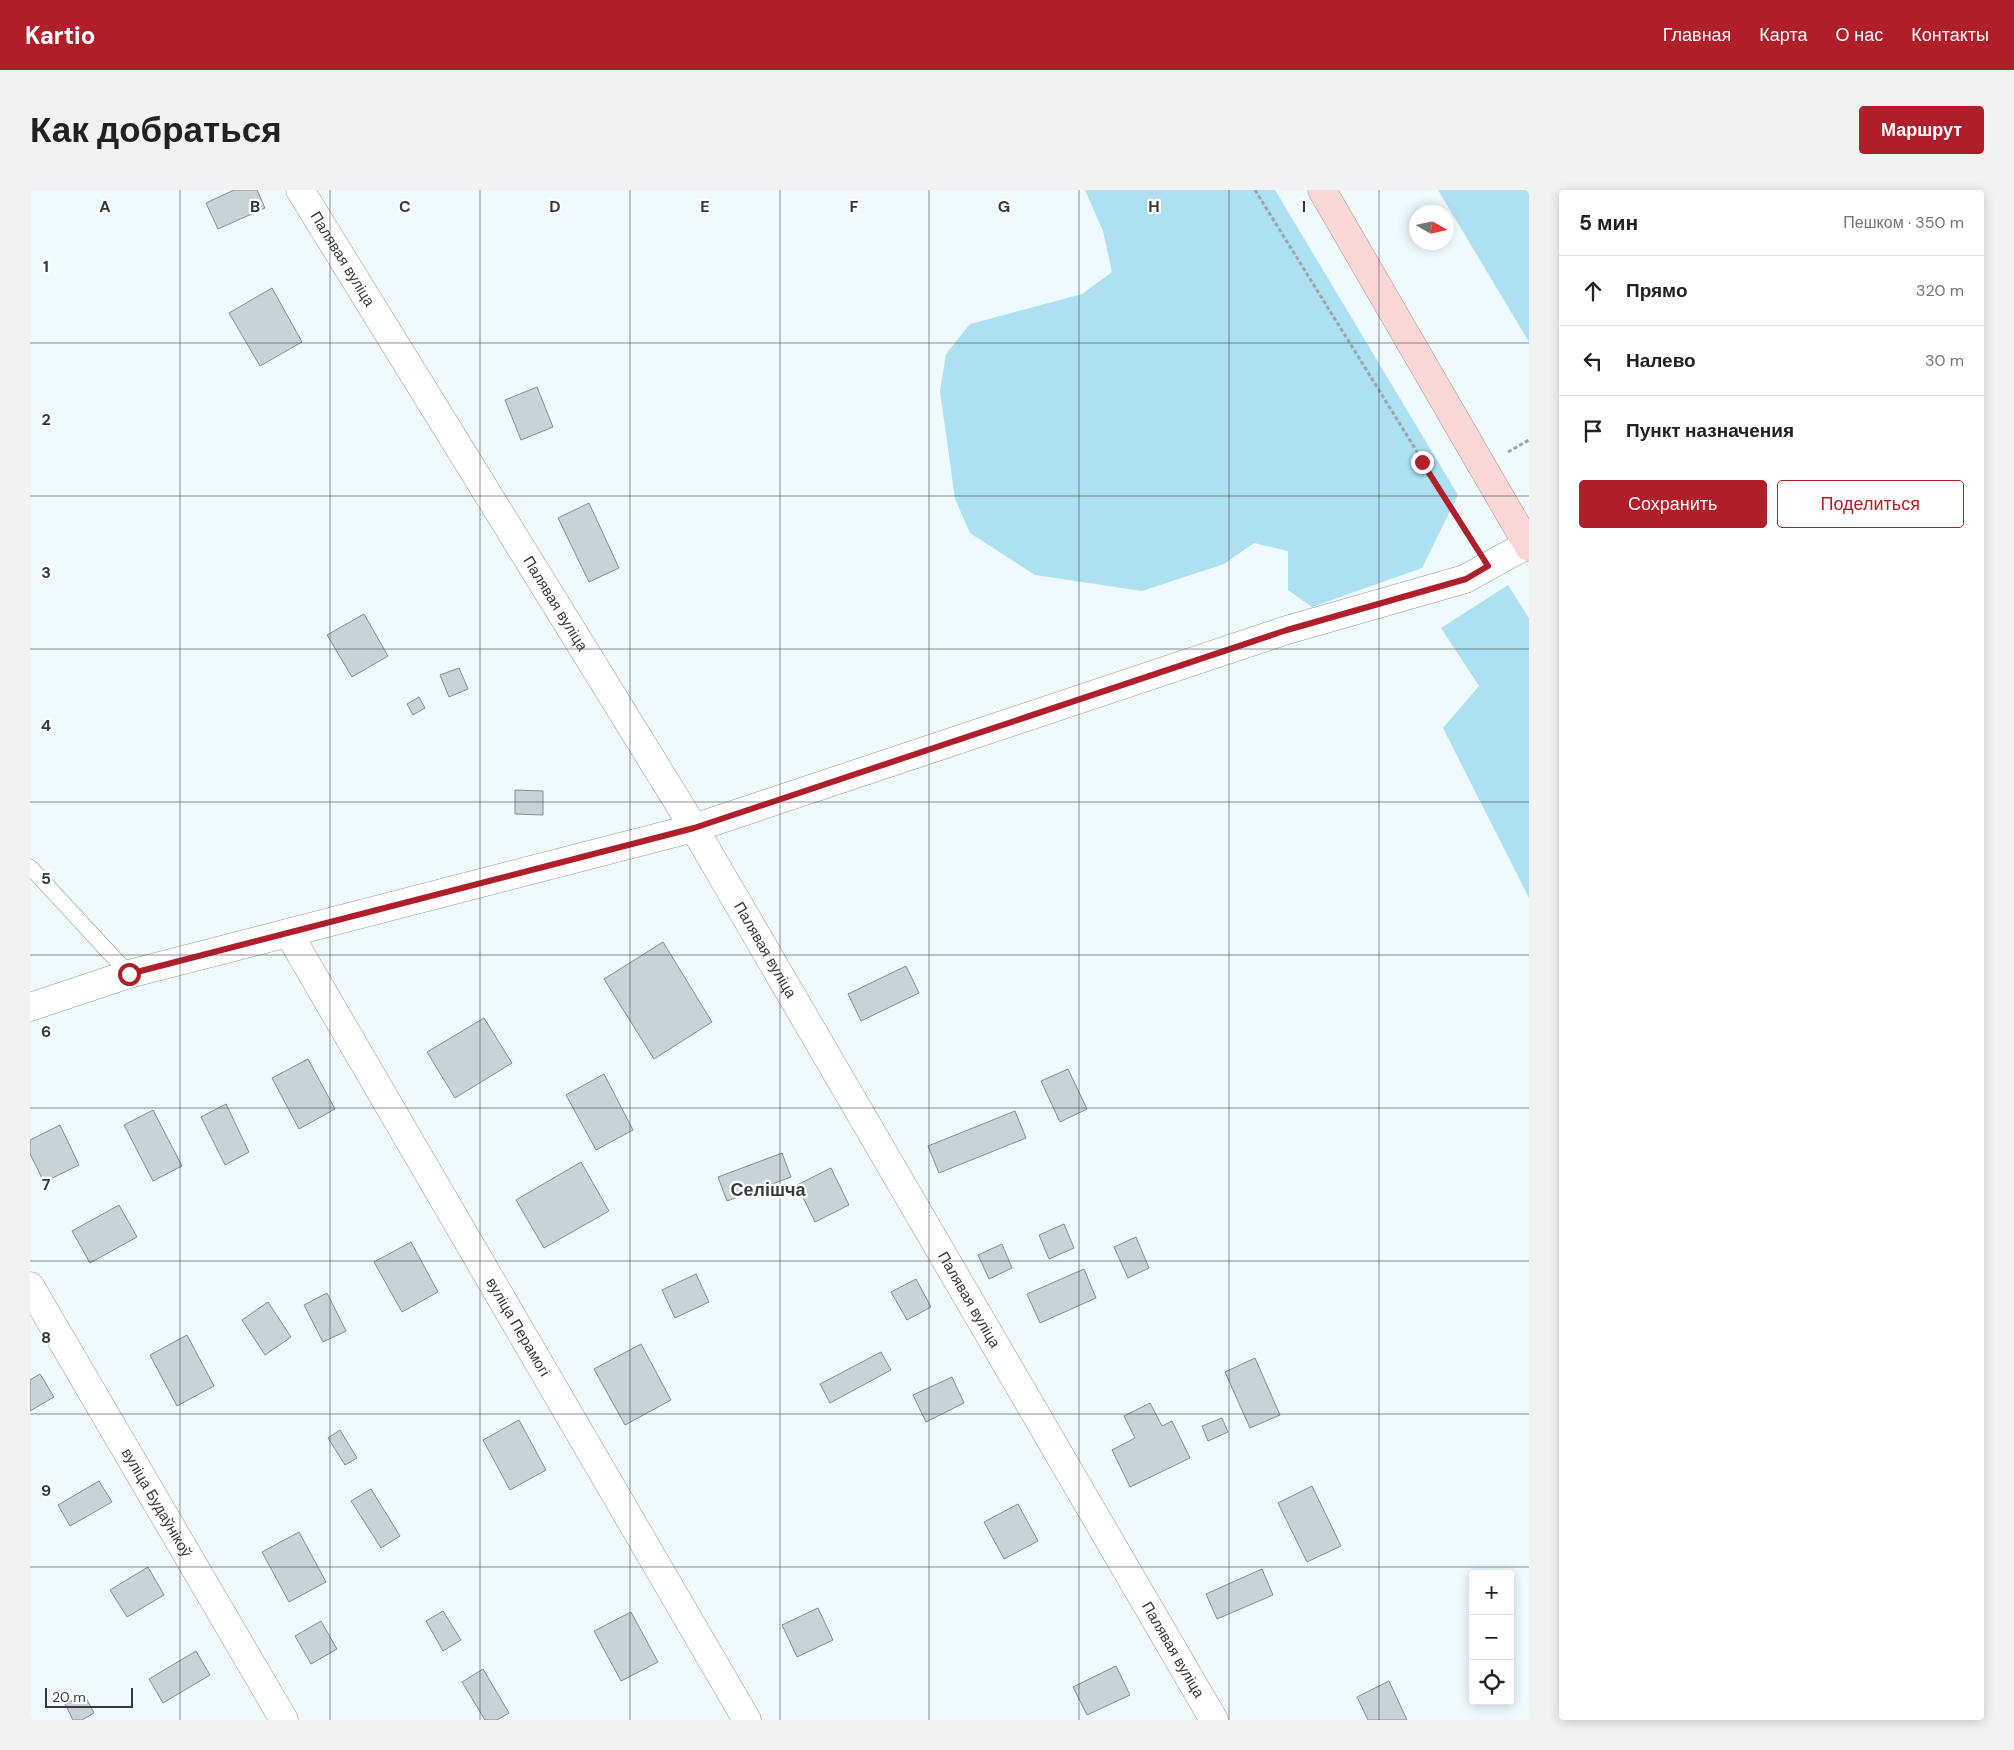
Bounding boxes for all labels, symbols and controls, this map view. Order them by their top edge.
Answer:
text: Kartio [25,20,95,51]
text: Главная [1663,23,1731,47]
text: Карта [1759,23,1808,47]
text: О нас [1836,23,1883,47]
text: Контакты [1911,23,1989,47]
button: Маршрут [1859,106,1984,154]
text: Как добраться [30,107,282,153]
text: A [99,196,111,217]
text: B [250,196,260,217]
text: C [399,196,411,217]
text: D [549,196,561,217]
text: E [700,196,710,217]
text: F [850,196,859,217]
text: G [998,196,1010,217]
text: H [1148,196,1160,217]
text: I [1302,196,1306,217]
north arrow [1409,205,1454,250]
street label: Палявая вуліца [306,208,380,311]
text: 5 мин [1579,209,1638,237]
text: Пешком · 350 m [1843,212,1964,233]
text: 1 [43,256,49,277]
icon: ahead [1579,277,1607,305]
text: Прямо [1626,278,1688,303]
text: 320 m [1916,280,1964,301]
icon: left [1579,347,1607,375]
text: Налево [1626,348,1696,373]
text: 30 m [1925,350,1964,371]
text: 2 [41,409,51,430]
icon: arrive [1579,417,1607,445]
text: Пункт назначения [1626,418,1794,443]
route end [1411,451,1434,474]
button: Сохранить [1579,480,1767,528]
button: Поделиться [1777,480,1964,528]
street label: Палявая вуліца [518,552,593,655]
text: 3 [41,562,51,583]
text: 4 [41,715,51,736]
text: 5 [41,868,51,889]
street label: Палявая вуліца [729,898,801,1002]
route start [118,963,141,986]
text: 6 [41,1021,51,1042]
text: 7 [42,1174,51,1195]
district label: Селішча [731,1178,806,1202]
street label: Палявая вуліца [933,1248,1005,1352]
street label: вуліца Перамогі [481,1274,555,1380]
text: 8 [41,1327,51,1348]
street label: вуліца Будаўнікоў [117,1444,197,1561]
text: 9 [41,1480,51,1501]
map controls [1469,1570,1514,1705]
button: + [1469,1570,1514,1615]
street label: Палявая вуліца [1137,1598,1209,1702]
button: − [1469,1615,1514,1660]
button: locate [1469,1660,1514,1705]
scale bar [45,1685,132,1708]
text: 20 m [52,1688,86,1706]

